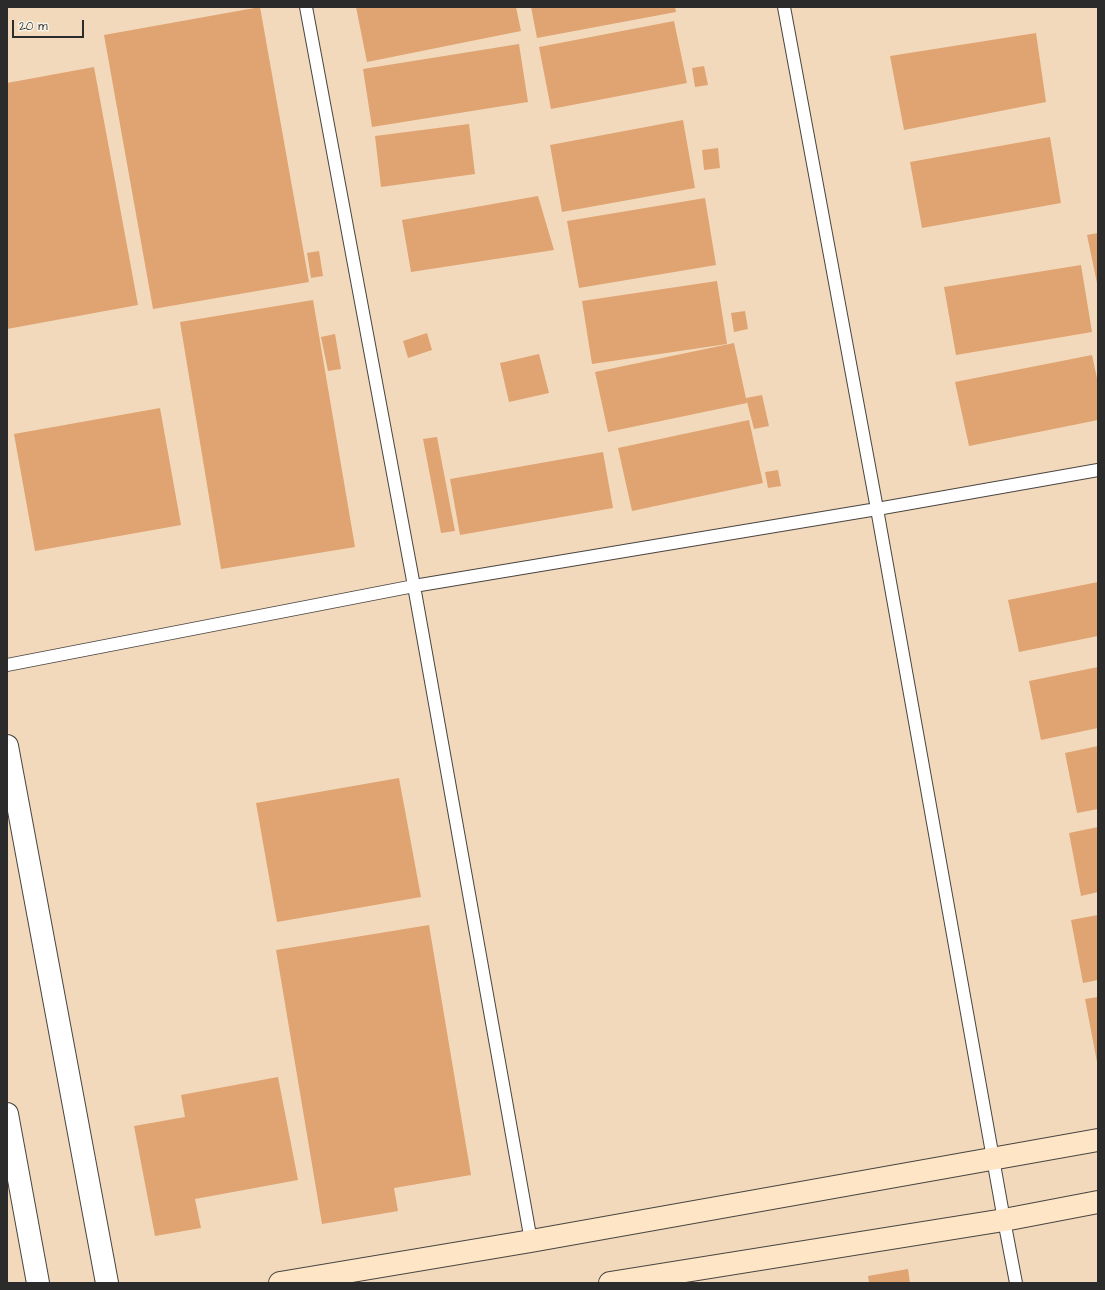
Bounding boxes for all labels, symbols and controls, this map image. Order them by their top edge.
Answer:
scale bar [14,12,86,38]
text: 20 m [19,18,48,35]

